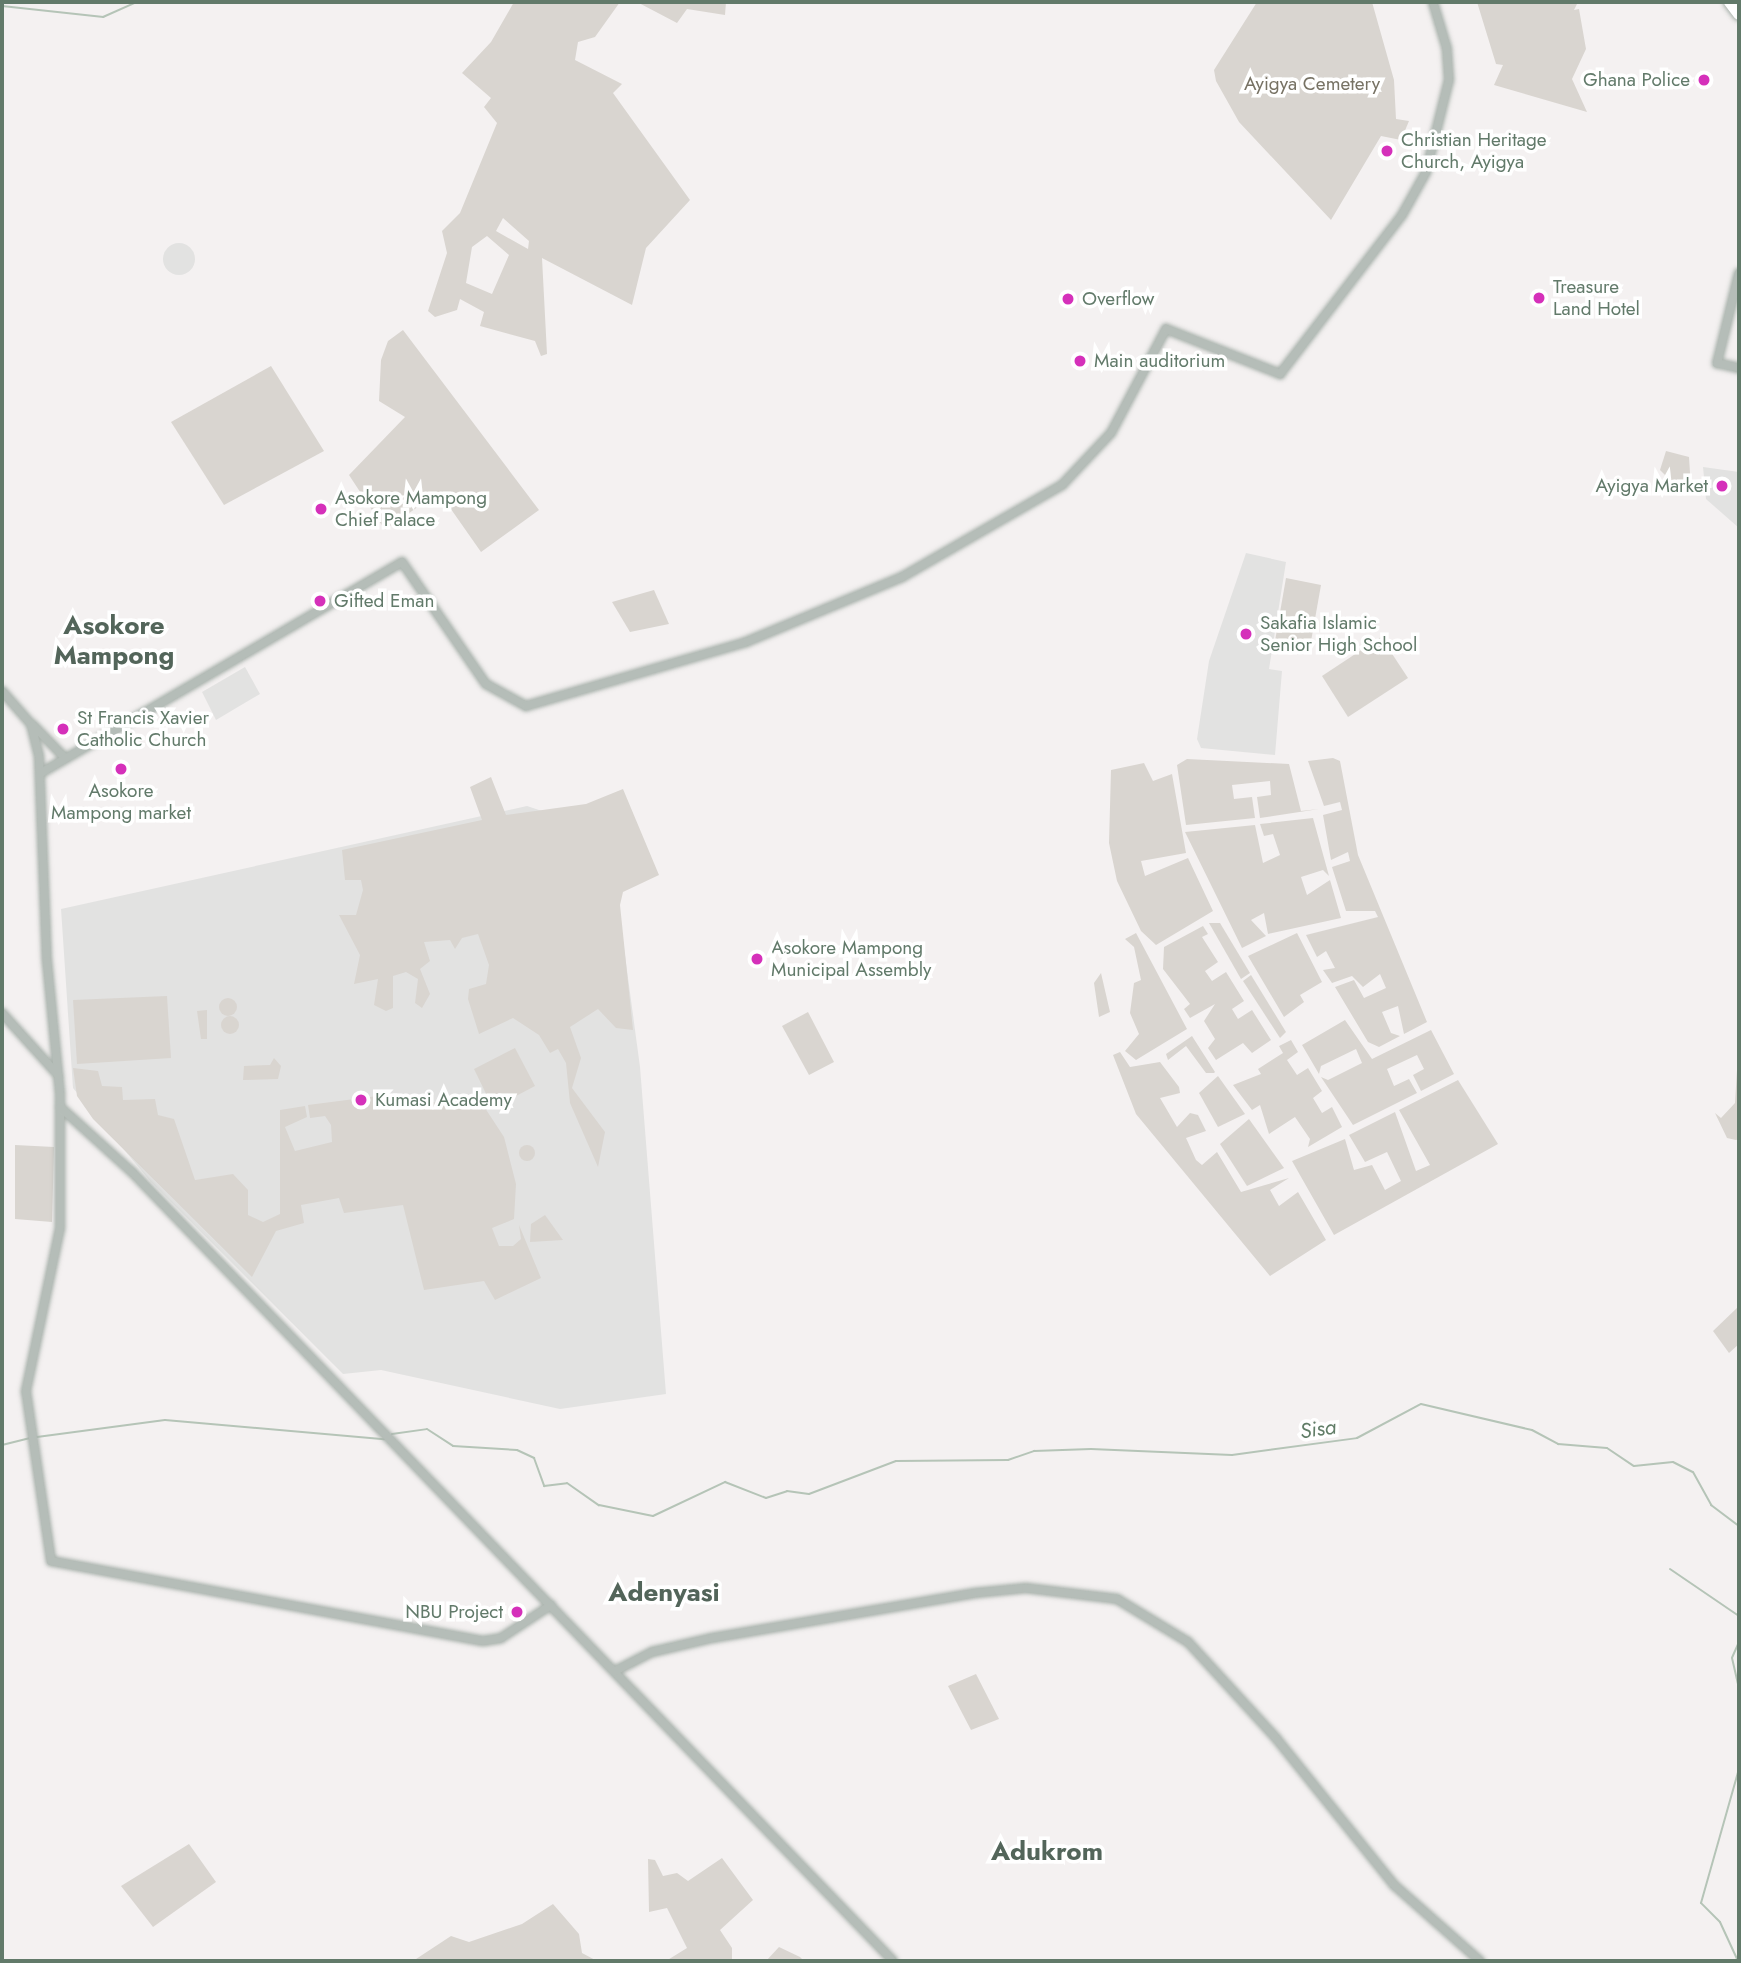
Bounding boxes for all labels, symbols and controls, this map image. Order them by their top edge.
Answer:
place label: Ghana Police [1583,69,1690,91]
marker: Ghana Police [1696,72,1712,88]
park label: Ayigya Cemetery [1244,73,1380,95]
place label: Christian Heritage Church, Ayigya [1401,129,1547,173]
marker: Christian Heritage Church, Ayigya [1379,143,1395,159]
place label: Treasure Land Hotel [1553,276,1640,320]
place label: Overflow [1082,288,1154,310]
marker: Treasure Land Hotel [1531,290,1547,306]
marker: Overflow [1060,291,1076,307]
place label: Main auditorium [1094,350,1225,372]
marker: Main auditorium [1072,353,1088,369]
place label: Ayigya Market [1596,475,1708,497]
marker: Ayigya Market [1714,478,1730,494]
place label: Asokore Mampong Chief Palace [335,487,487,531]
marker: Asokore Mampong Chief Palace [313,501,329,517]
place label: Gifted Eman [334,590,434,612]
marker: Gifted Eman [312,593,328,609]
district label: Asokore Mampong [54,610,174,672]
place label: Sakafia Islamic Senior High School [1260,612,1417,656]
marker: Sakafia Islamic Senior High School [1238,626,1254,642]
place label: St Francis Xavier Catholic Church [77,707,209,751]
marker: St Francis Xavier Catholic Church [55,721,71,737]
marker: Asokore Mampong market [113,761,129,777]
place label: Asokore Mampong market [51,780,191,824]
place label: Asokore Mampong Municipal Assembly [771,937,931,981]
marker: Asokore Mampong Municipal Assembly [749,951,765,967]
place label: Kumasi Academy [375,1089,512,1111]
marker: Kumasi Academy [353,1092,369,1108]
water label: Sisa [1298,1414,1338,1444]
district label: Adenyasi [608,1577,720,1609]
place label: NBU Project [405,1601,503,1623]
marker: NBU Project [509,1604,525,1620]
district label: Adukrom [991,1836,1103,1868]

